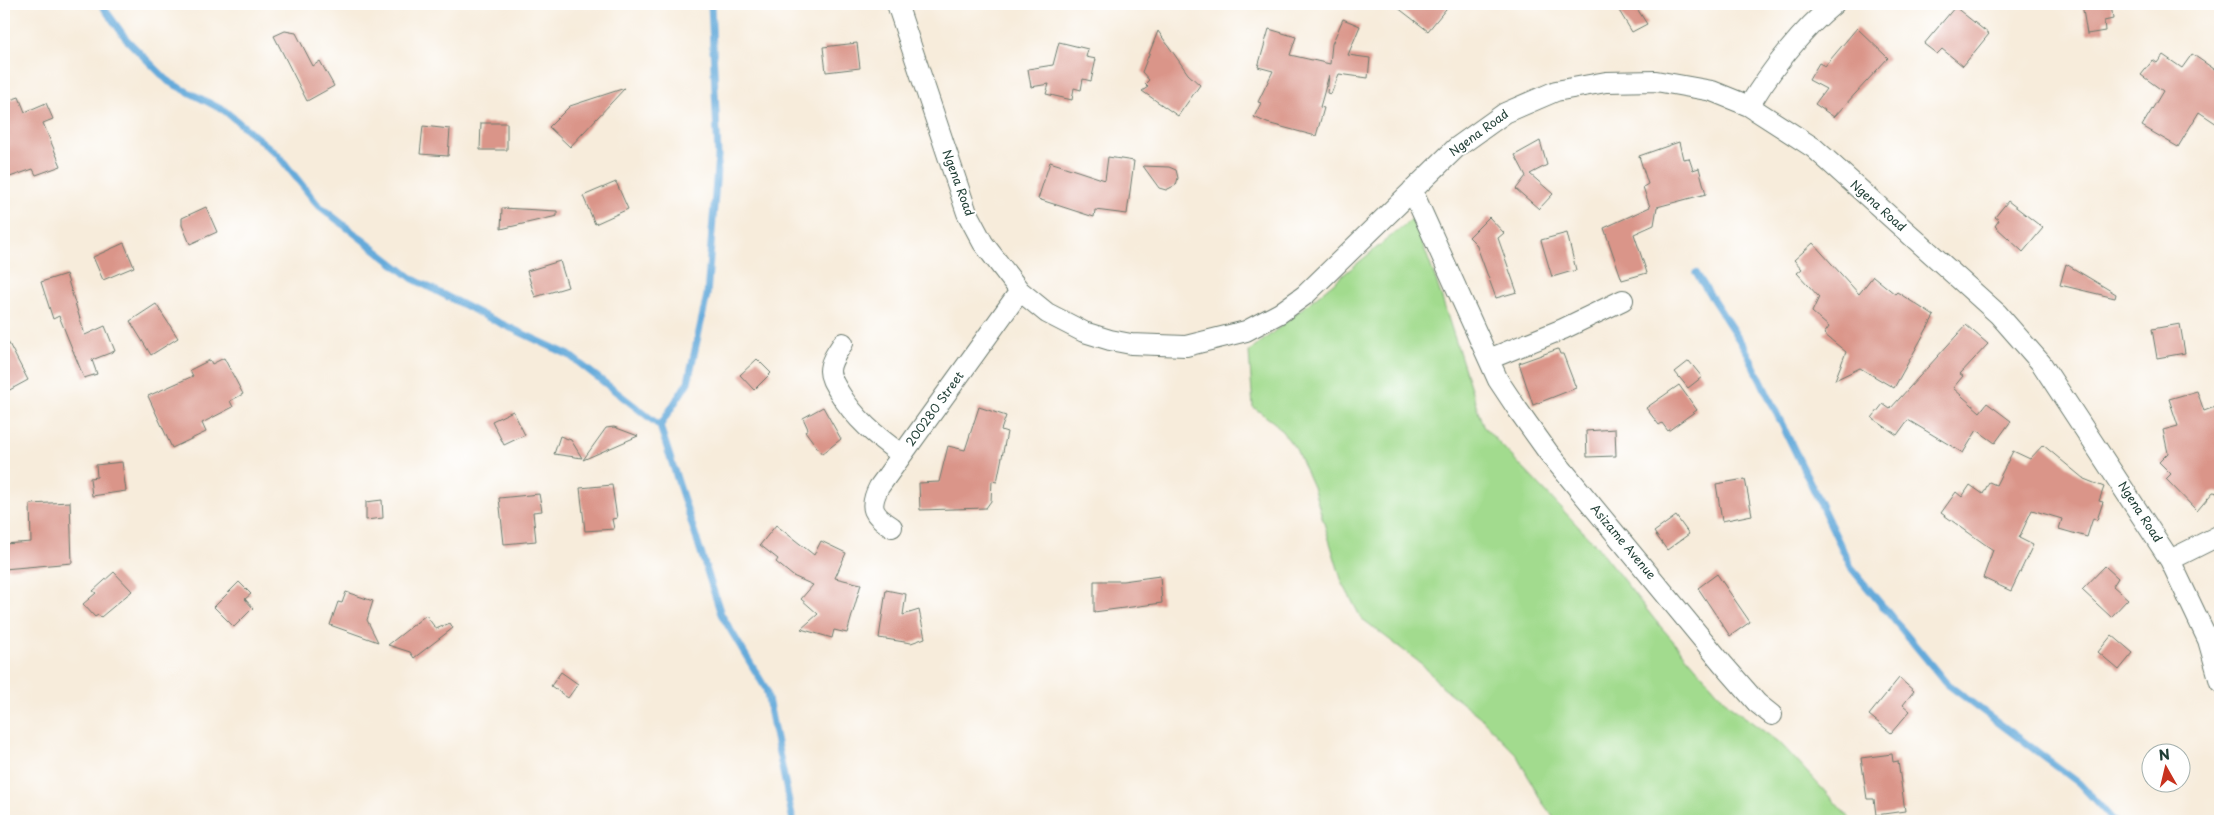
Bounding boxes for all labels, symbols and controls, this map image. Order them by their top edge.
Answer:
street label: Ngena Road [1445,104,1512,160]
street label: Ngena Road [939,147,979,218]
street label: Ngena Road [1847,175,1911,235]
street label: 200280 Street [901,367,968,450]
street label: Ngena Road [2114,477,2167,546]
street label: Asizame Avenue [1587,500,1661,583]
north arrow [2142,742,2192,792]
text: N [2157,743,2171,766]

